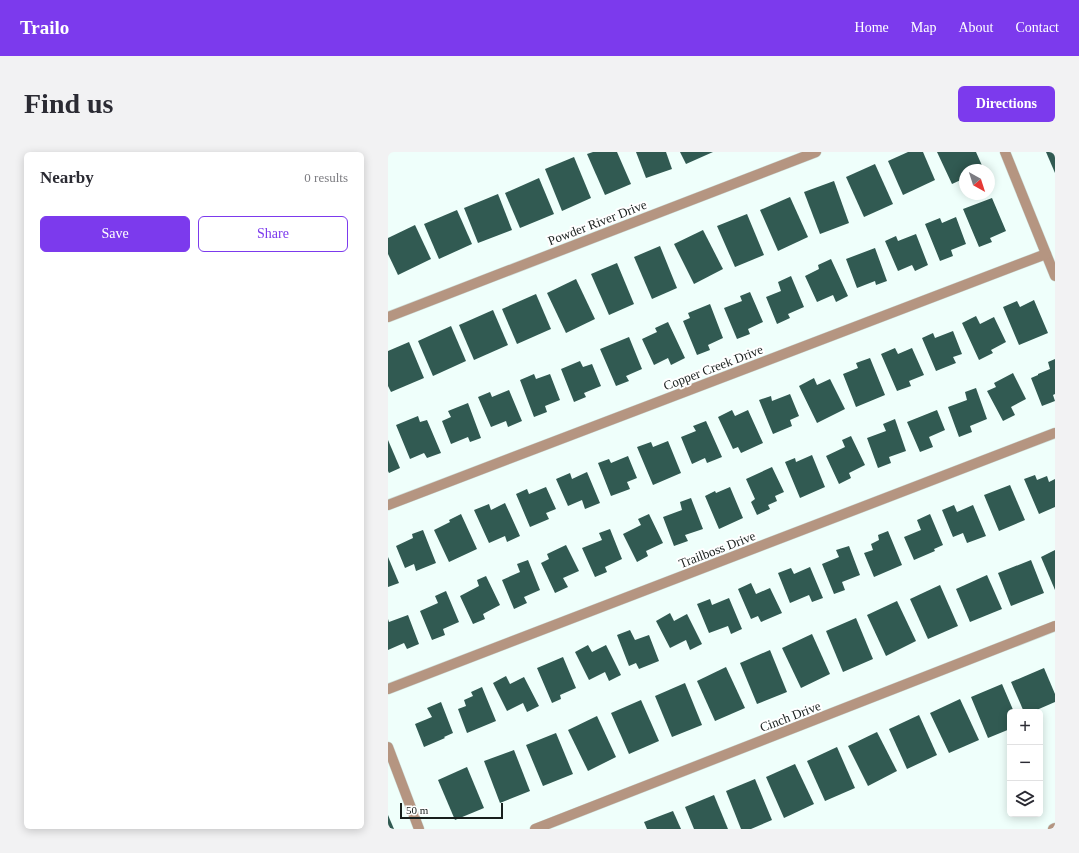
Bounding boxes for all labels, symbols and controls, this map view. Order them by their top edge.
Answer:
text: Trailo [20,17,69,38]
text: Home [855,20,889,35]
text: Map [911,20,936,35]
text: About [958,20,993,35]
text: Contact [1015,20,1059,35]
button: Directions [958,86,1055,122]
text: Find us [24,88,114,119]
north arrow [959,164,995,200]
text: Nearby [40,168,94,187]
text: 0 results [304,170,348,185]
street label: Powder River Drive [546,197,649,248]
button: Save [40,216,190,252]
button: Share [198,216,348,252]
street label: Copper Creek Drive [661,341,765,393]
street label: Trailboss Drive [677,528,758,571]
street label: Cinch Drive [758,698,823,735]
map controls [1007,709,1043,817]
button: + [1007,709,1043,745]
button: − [1007,745,1043,781]
button: layers [1007,781,1043,817]
scale bar [400,801,503,820]
text: 50 m [406,804,428,816]

